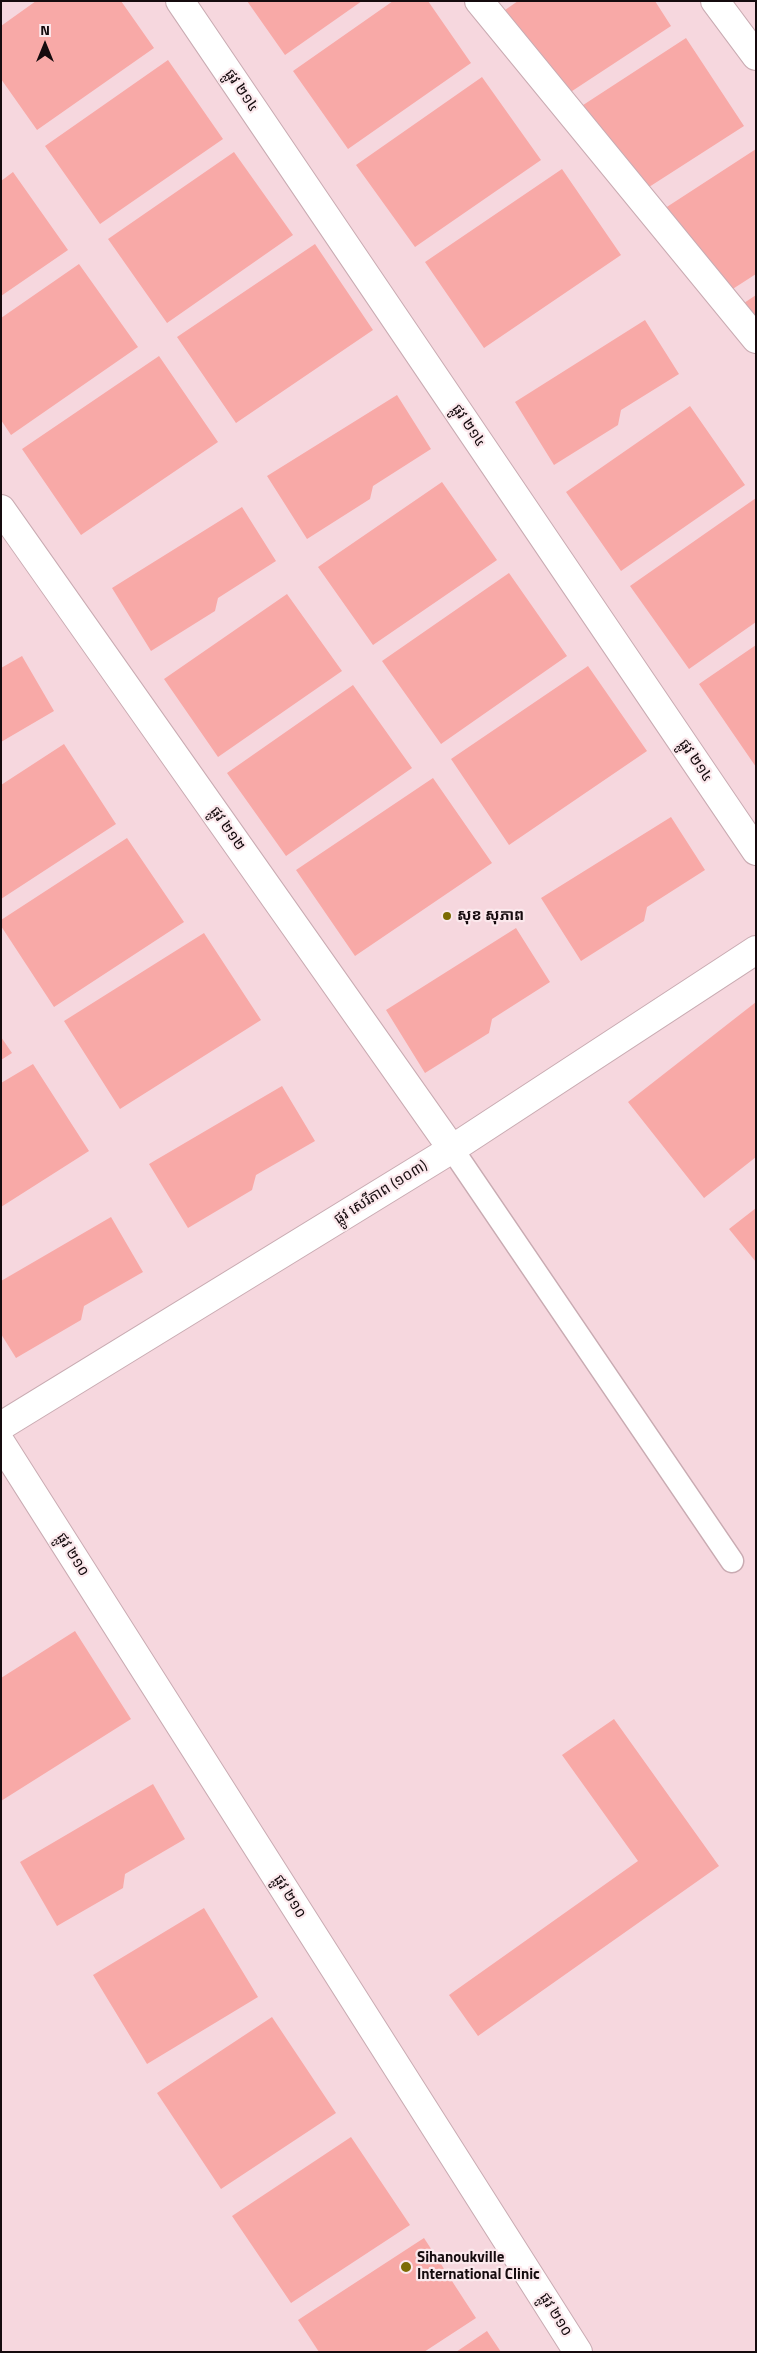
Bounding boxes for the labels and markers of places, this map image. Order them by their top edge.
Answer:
place label: សុខ សុភាព [457,907,524,925]
marker: សុខ សុភាព [441,910,453,922]
place label: Sihanoukville International Clinic [417,2249,540,2284]
marker: Sihanoukville International Clinic [399,2260,413,2274]

